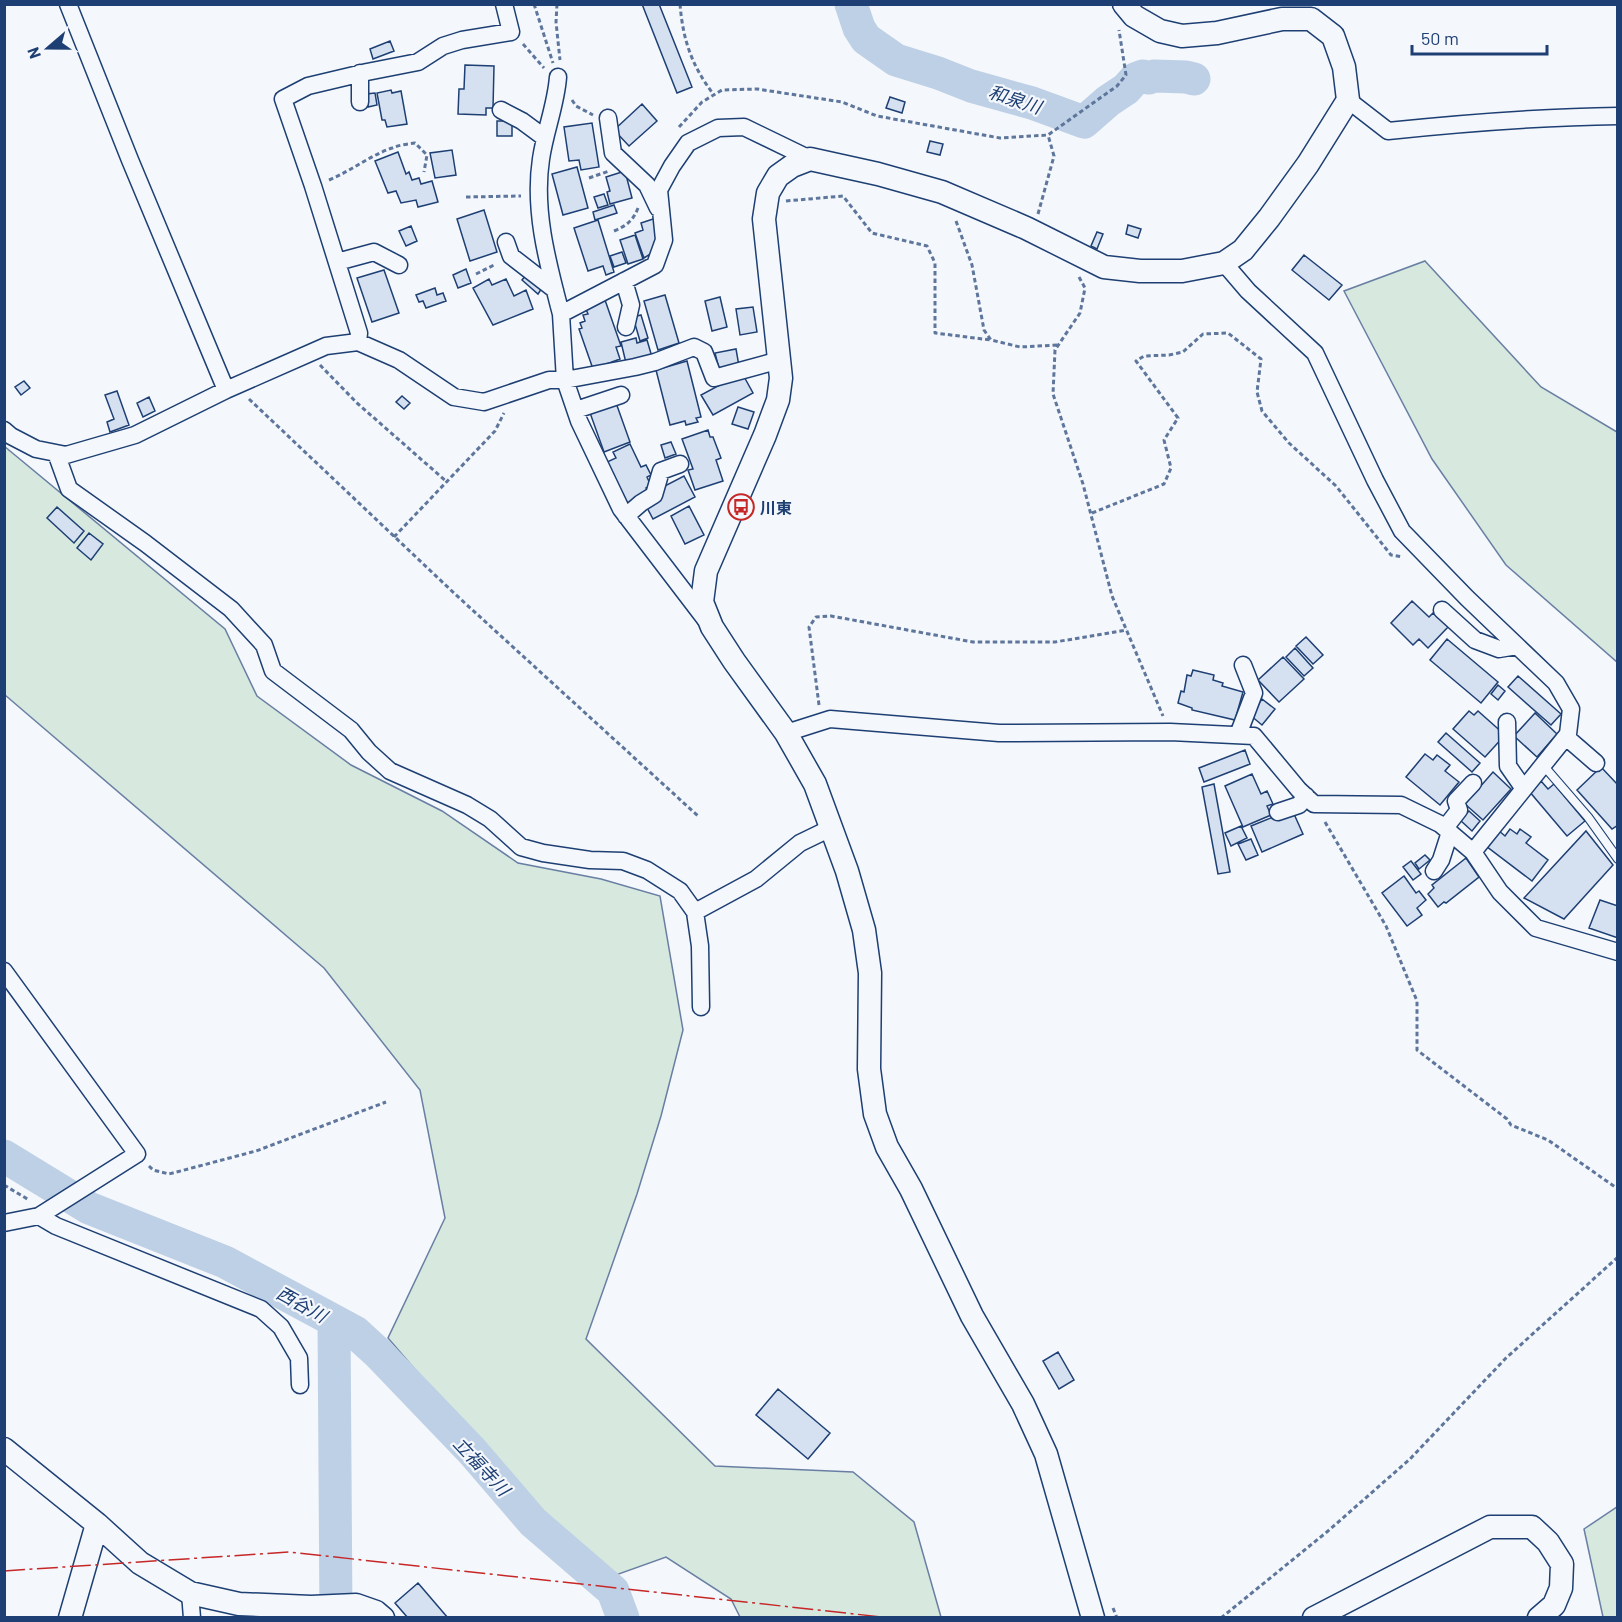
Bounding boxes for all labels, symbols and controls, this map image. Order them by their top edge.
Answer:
north arrow [18,18,78,78]
scale bar [1412,18,1547,56]
text: 50 m [1421,27,1459,49]
text: N [23,45,44,62]
water label: 和泉川 [986,80,1046,118]
bus stop icon: 川東 [726,492,756,522]
place label: 川東 [760,498,792,517]
water label: 西谷川 [273,1281,333,1328]
water label: 立福寺川 [449,1432,516,1501]

